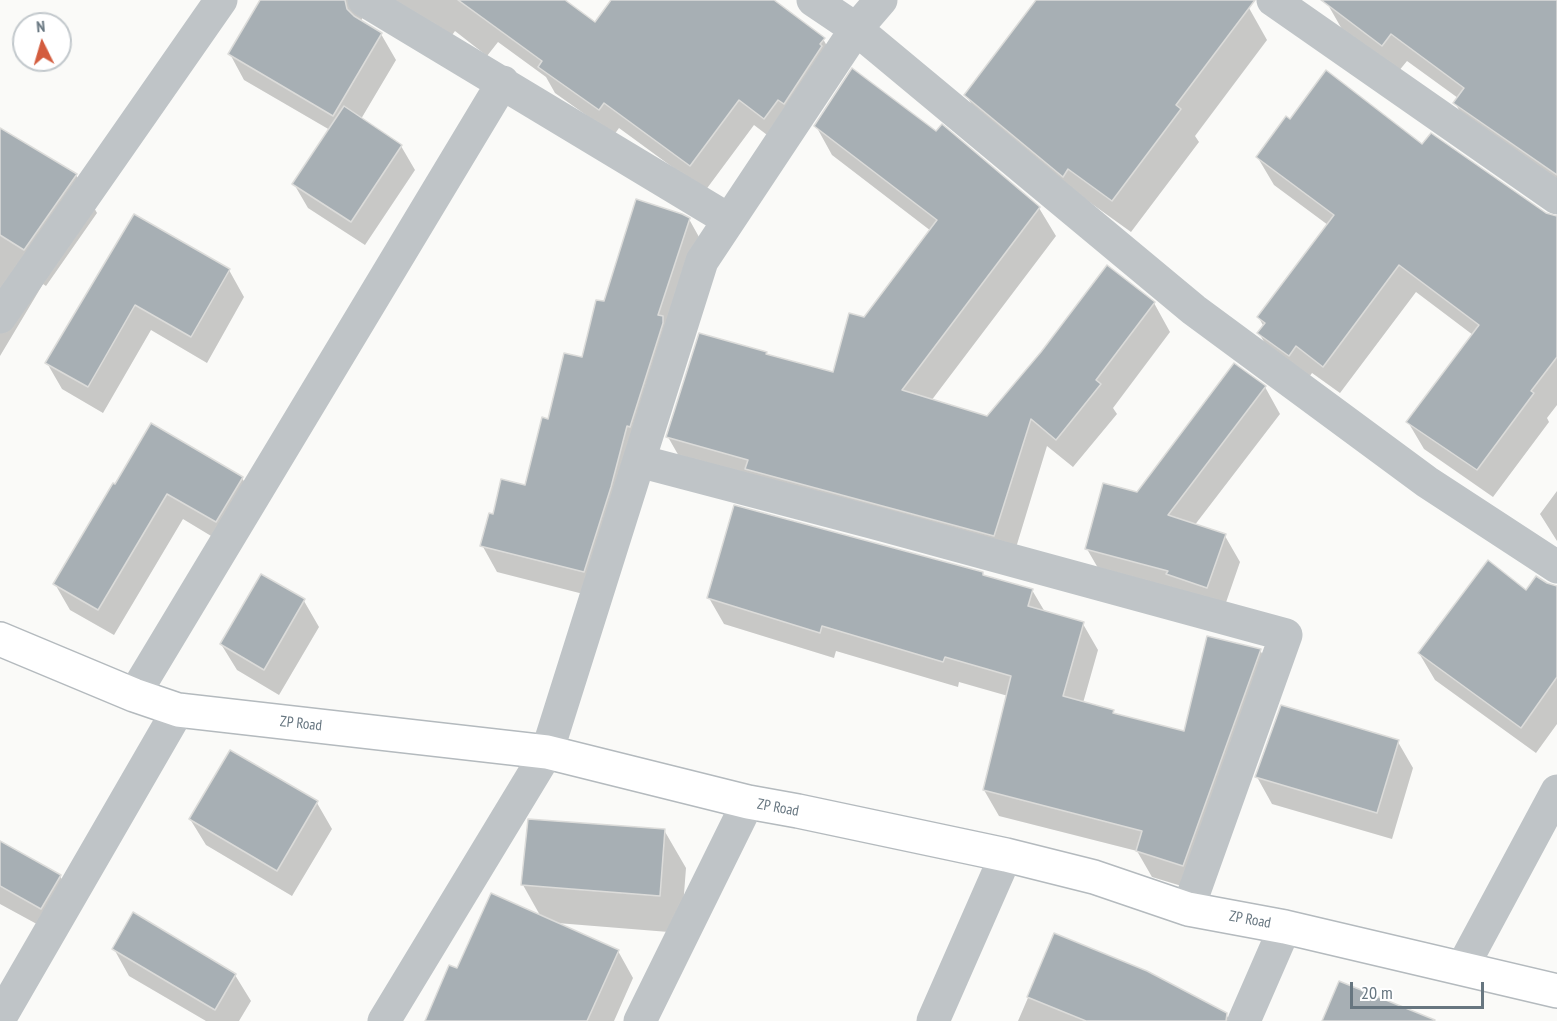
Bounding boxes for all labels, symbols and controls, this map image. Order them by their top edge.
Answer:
north arrow [12,12,72,72]
text: N [35,16,46,36]
street label: ZP Road [279,713,323,735]
street label: ZP Road [756,795,800,821]
street label: ZP Road [1228,907,1272,933]
scale bar [1353,970,1486,1008]
text: 20 m [1361,981,1393,1004]

